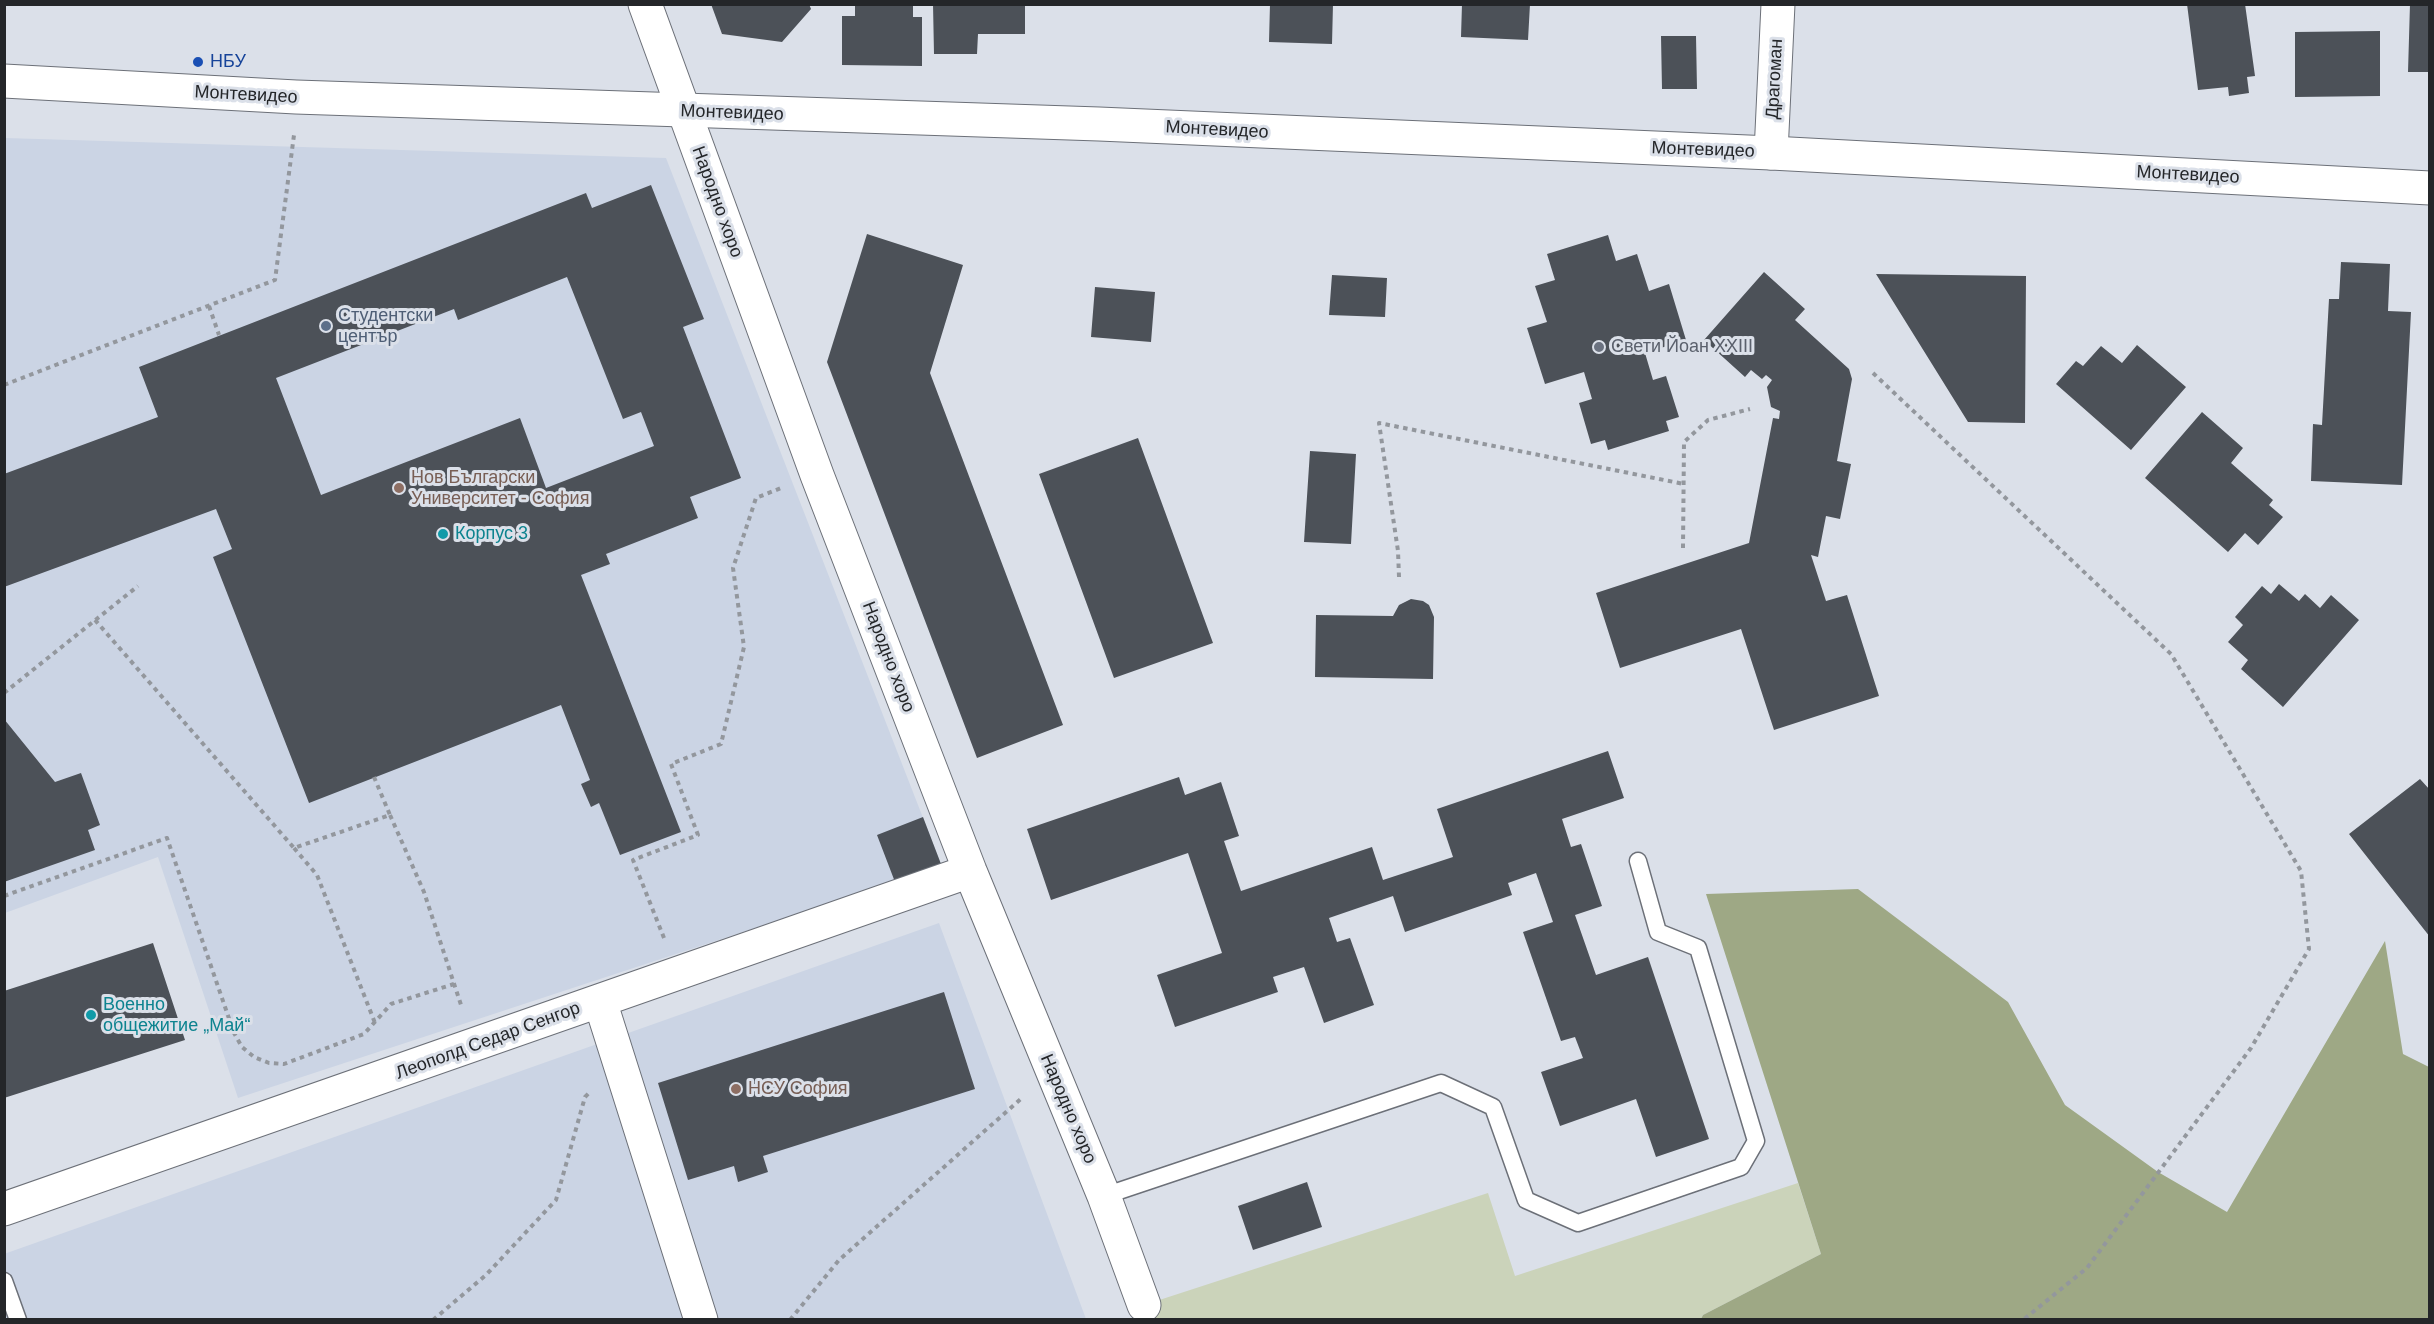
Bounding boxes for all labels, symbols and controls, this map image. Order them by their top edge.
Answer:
street label: Драгоман [1762,38,1788,120]
place label: НБУ [210,51,246,73]
marker: НБУ [191,55,205,69]
street label: Монтевидео [194,82,298,108]
street label: Монтевидео [680,100,784,126]
street label: Монтевидео [1165,117,1269,143]
street label: Монтевидео [1651,137,1755,163]
street label: Народно хоро [687,143,747,261]
street label: Монтевидео [2136,162,2240,188]
place label: Студентски център [338,305,433,348]
marker: Студентски център [319,319,333,333]
place label: Свети Йоан XXIII [1611,336,1753,358]
marker: Свети Йоан XXIII [1592,340,1606,354]
place label: Нов Български Университет - София [411,467,589,510]
marker: Нов Български Университет - София [392,481,406,495]
place label: Корпус 3 [455,523,528,545]
marker: Корпус 3 [436,527,450,541]
street label: Народно хоро [857,599,919,715]
place label: Военно общежитие „Май“ [103,994,250,1036]
street label: Леополд Седар Сенгор [393,998,583,1084]
marker: Военно общежитие „Май“ [84,1008,98,1022]
street label: Народно хоро [1035,1051,1101,1167]
place label: НСУ София [748,1078,847,1100]
marker: НСУ София [729,1082,743,1096]

